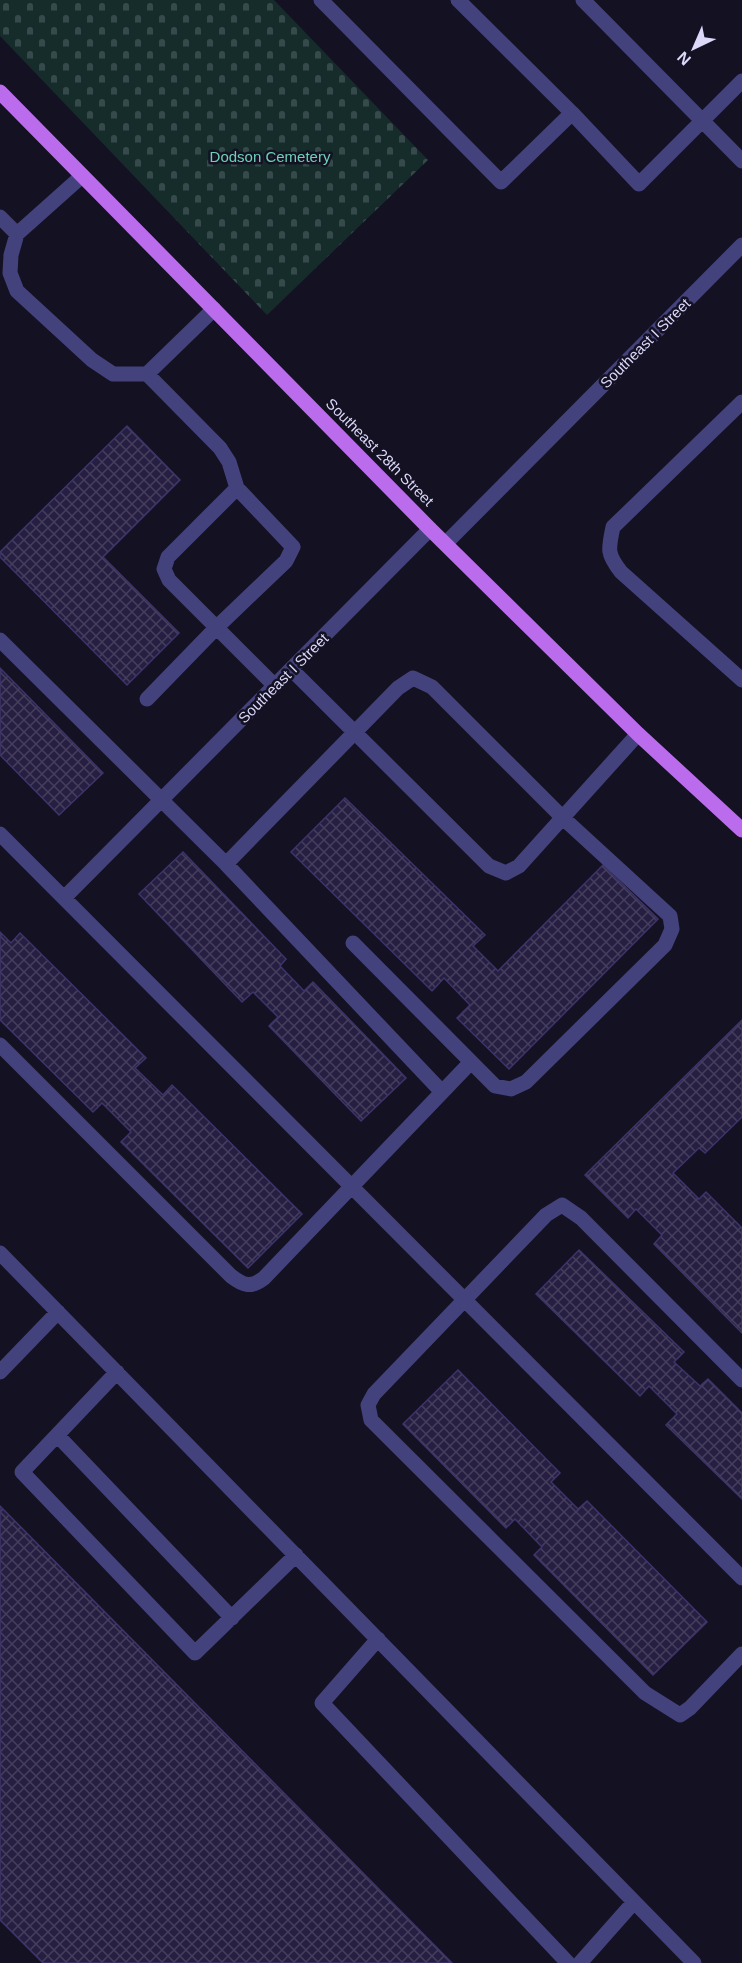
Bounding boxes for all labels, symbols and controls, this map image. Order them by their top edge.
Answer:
north arrow [664,18,724,78]
text: N [674,48,694,69]
park label: Dodson Cemetery [210,148,331,165]
street label: Southeast I Street [597,294,694,391]
street label: Southeast 28th Street [323,395,438,510]
street label: Southeast I Street [235,629,332,726]

